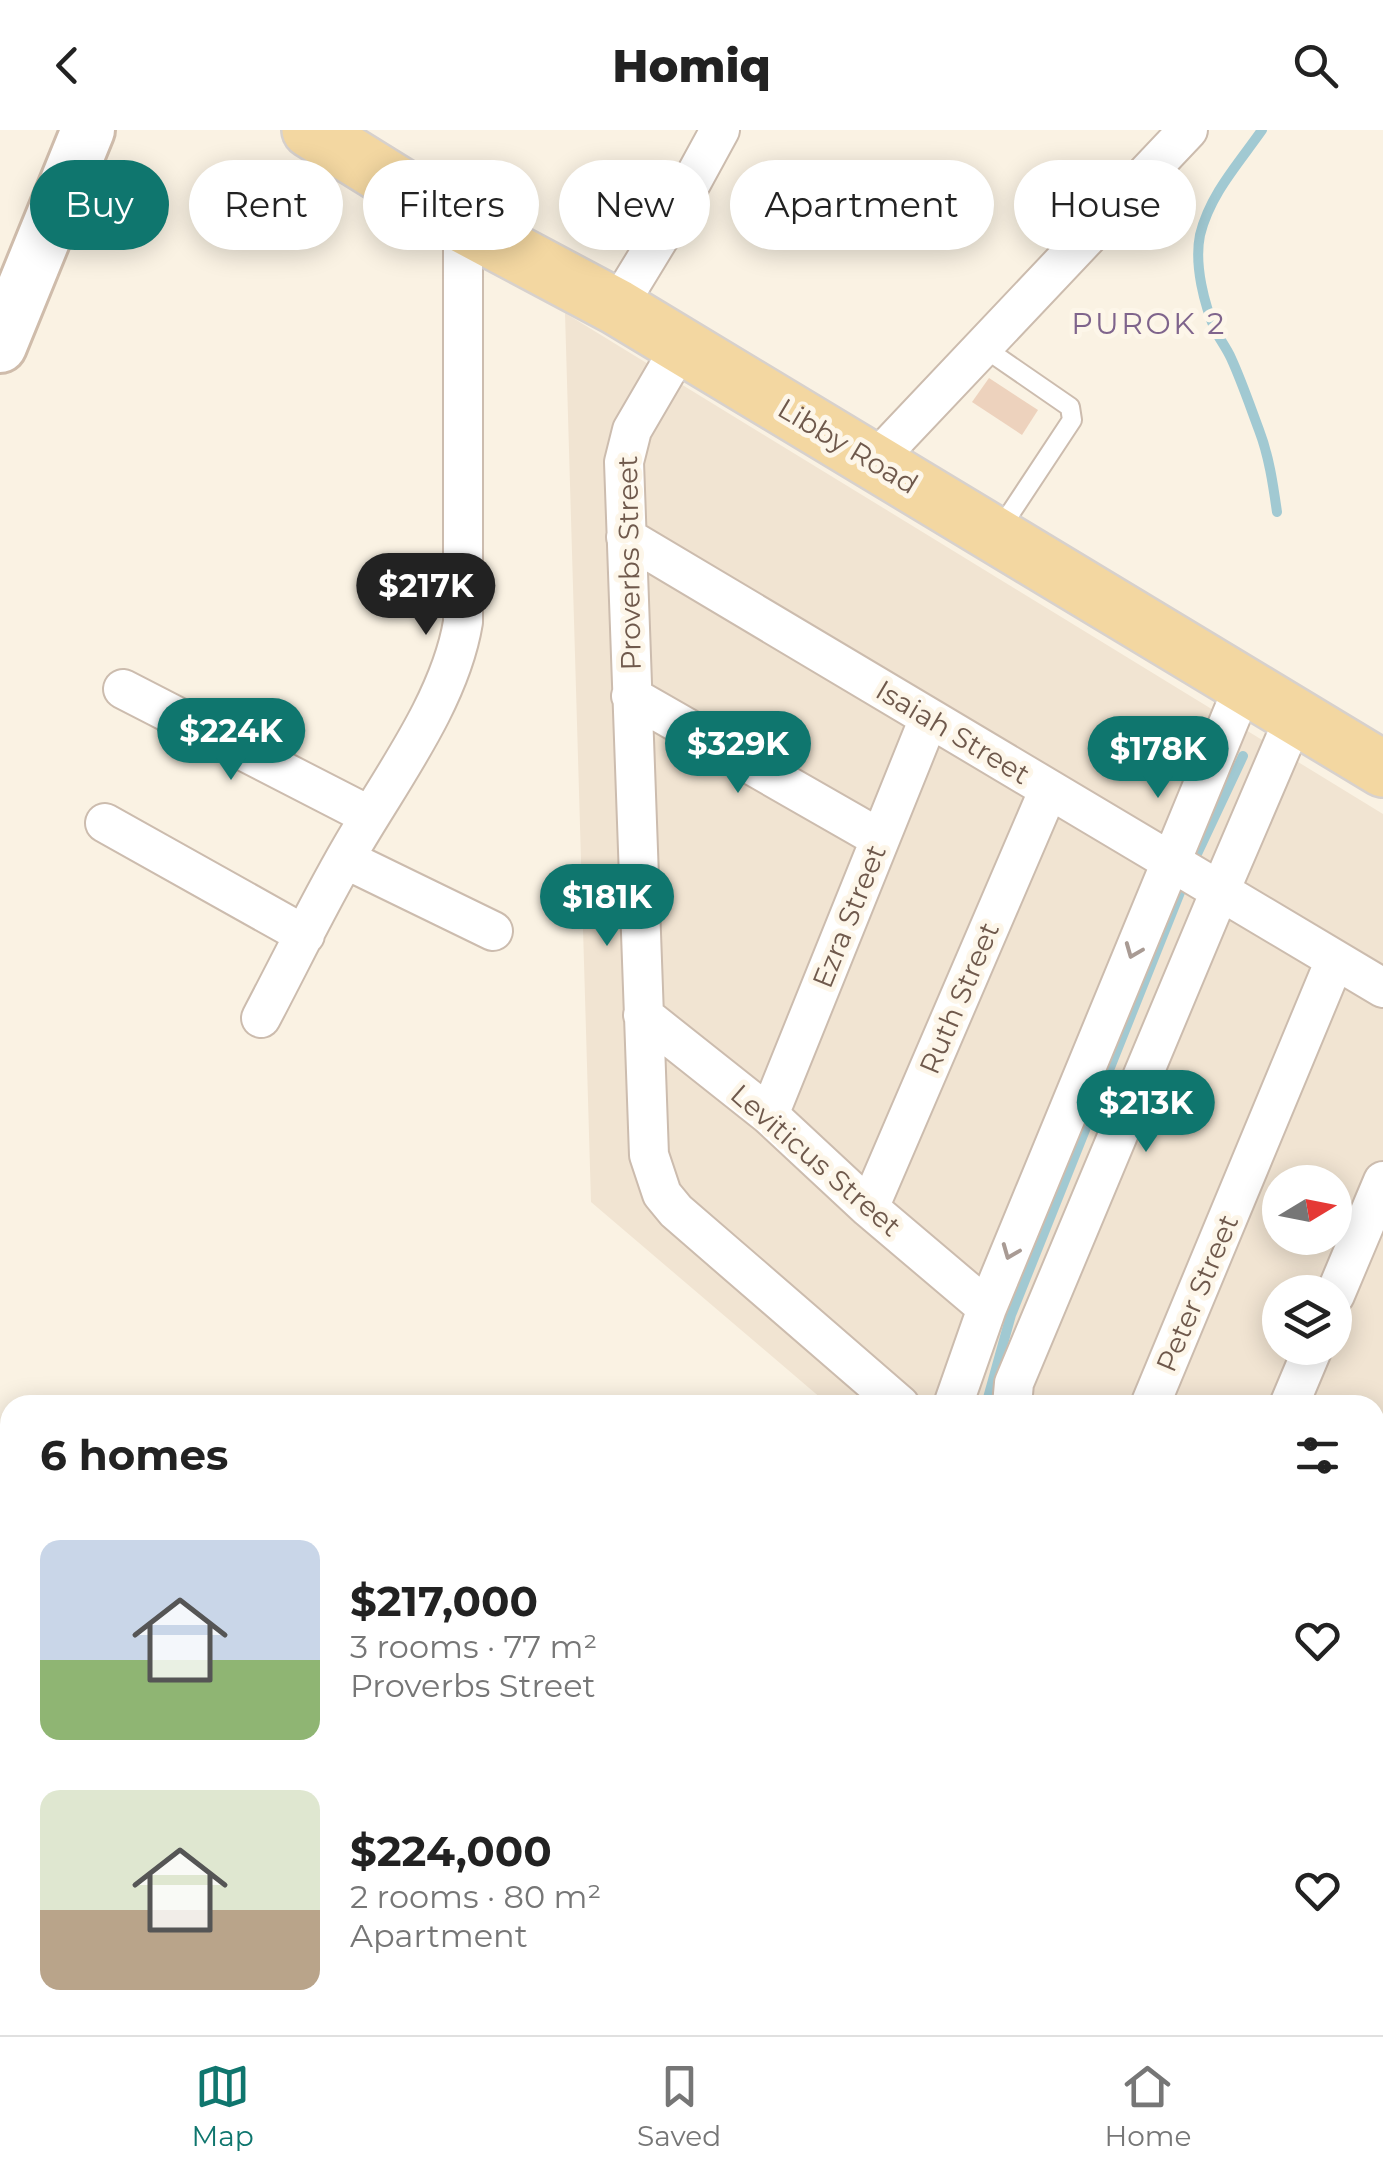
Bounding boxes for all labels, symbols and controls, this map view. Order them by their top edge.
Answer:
icon: back [40,38,95,93]
text: Homiq [612,38,771,93]
icon: search [1288,38,1343,93]
chip: Buy [30,160,169,250]
chip: Rent [189,160,343,250]
chip: Filters [363,160,539,250]
chip: New [559,160,710,250]
chip: Apartment [730,160,994,250]
chip: House [1014,160,1196,250]
district label: PUROK 2 [1071,305,1227,342]
street label: Libby Road [772,391,924,501]
street label: Proverbs Street [610,455,648,671]
pin: $217K [356,553,496,638]
text: $217K [378,566,474,605]
street label: Isaiah Street [870,673,1036,791]
pin: $224K [161,698,301,783]
text: $224K [179,711,283,750]
pin: $329K [668,711,808,796]
pin: $178K [1088,716,1228,801]
text: $329K [687,724,789,763]
text: $178K [1110,729,1206,768]
street label: Ezra Street [805,839,893,993]
pin: $181K [537,864,677,949]
text: $181K [562,877,652,916]
street label: Ruth Street [912,917,1006,1079]
one-way arrow [1125,941,1145,959]
pin: $213K [1076,1070,1216,1155]
street label: Leviticus Street [724,1077,908,1243]
text: $213K [1099,1083,1193,1122]
north arrow [1262,1165,1352,1255]
map controls [1262,1165,1352,1365]
street label: Peter Street [1149,1209,1245,1377]
one-way arrow [1002,1242,1022,1260]
button: layers [1262,1275,1352,1365]
icon: filters [1290,1428,1345,1483]
text: 6 homes [40,1429,228,1481]
text: $217,000 [350,1575,538,1627]
icon: home [120,1580,240,1700]
icon: heart [1290,1613,1345,1668]
text: 3 rooms · 77 m² [350,1627,597,1666]
text: Proverbs Street [350,1666,595,1705]
text: $224,000 [350,1825,552,1877]
icon: home [120,1830,240,1950]
icon: heart [1290,1863,1345,1918]
text: 2 rooms · 80 m² [350,1877,601,1916]
text: Apartment [350,1916,528,1955]
tab: Map [192,2059,254,2153]
tab: Saved [637,2059,721,2153]
tab: Home [1104,2059,1191,2153]

